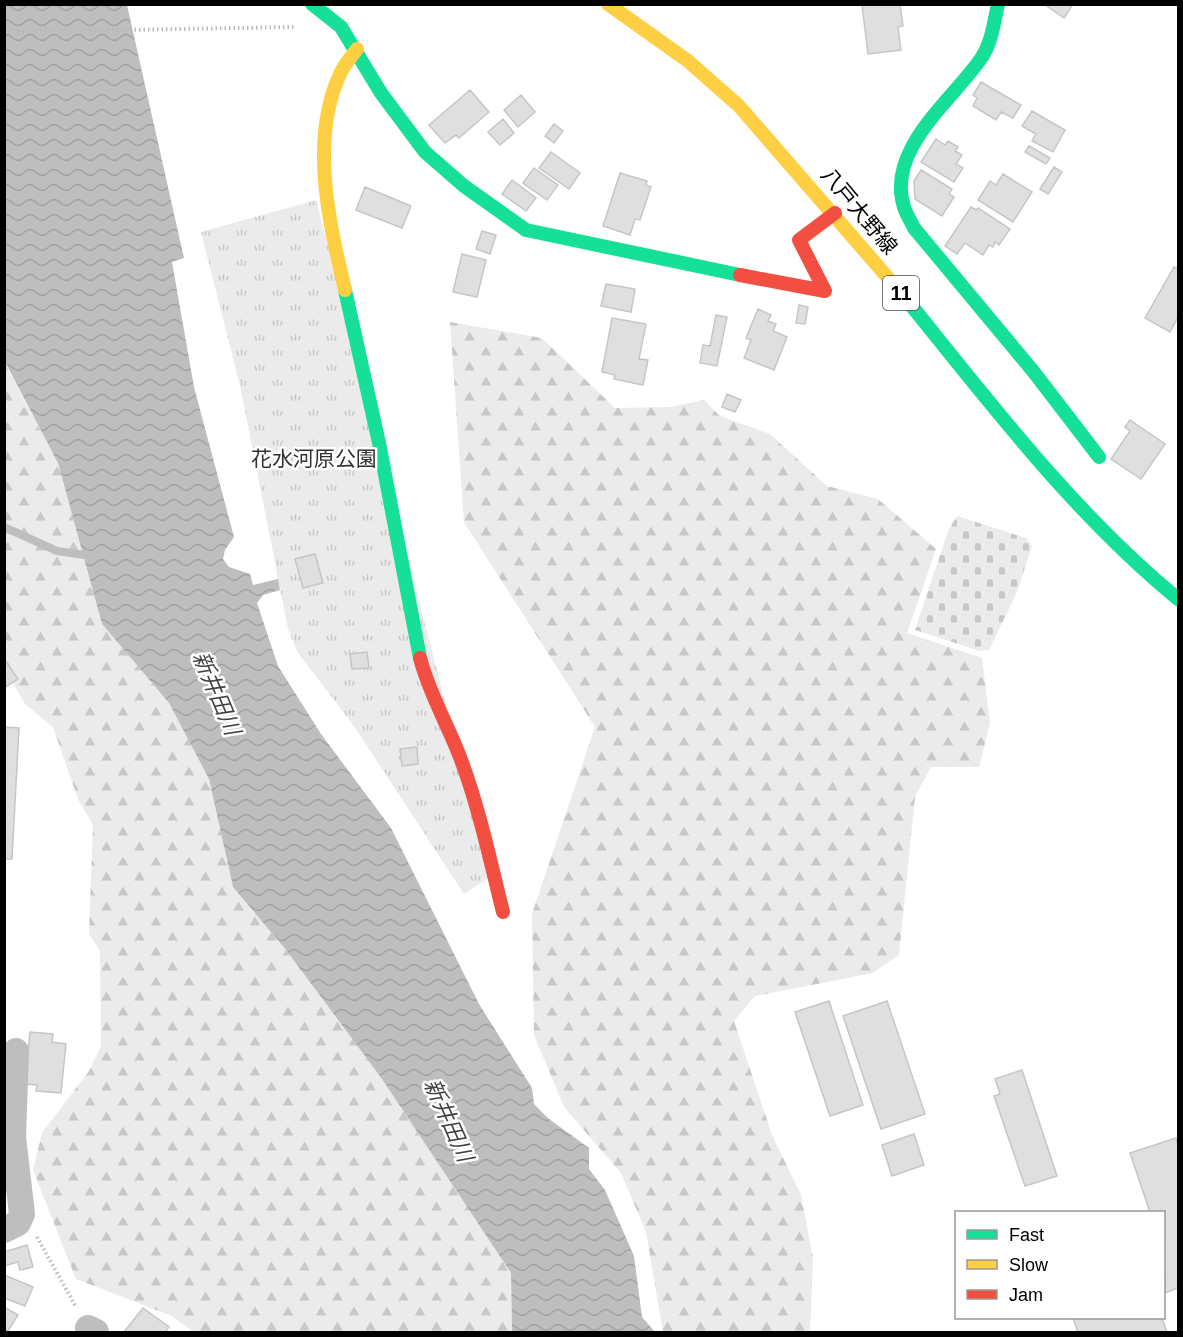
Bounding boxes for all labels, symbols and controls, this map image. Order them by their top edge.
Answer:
street label: 八戸大野線 [817,163,902,258]
road number: 11 [883,276,919,310]
park label: 花水河原公園 [251,447,377,470]
water label: 新井田川 [188,648,246,740]
water label: 新井田川 [419,1075,479,1167]
legend [955,1211,1165,1319]
text: Fast [1009,1225,1044,1245]
text: Slow [1009,1255,1049,1275]
text: Jam [1009,1285,1043,1305]

